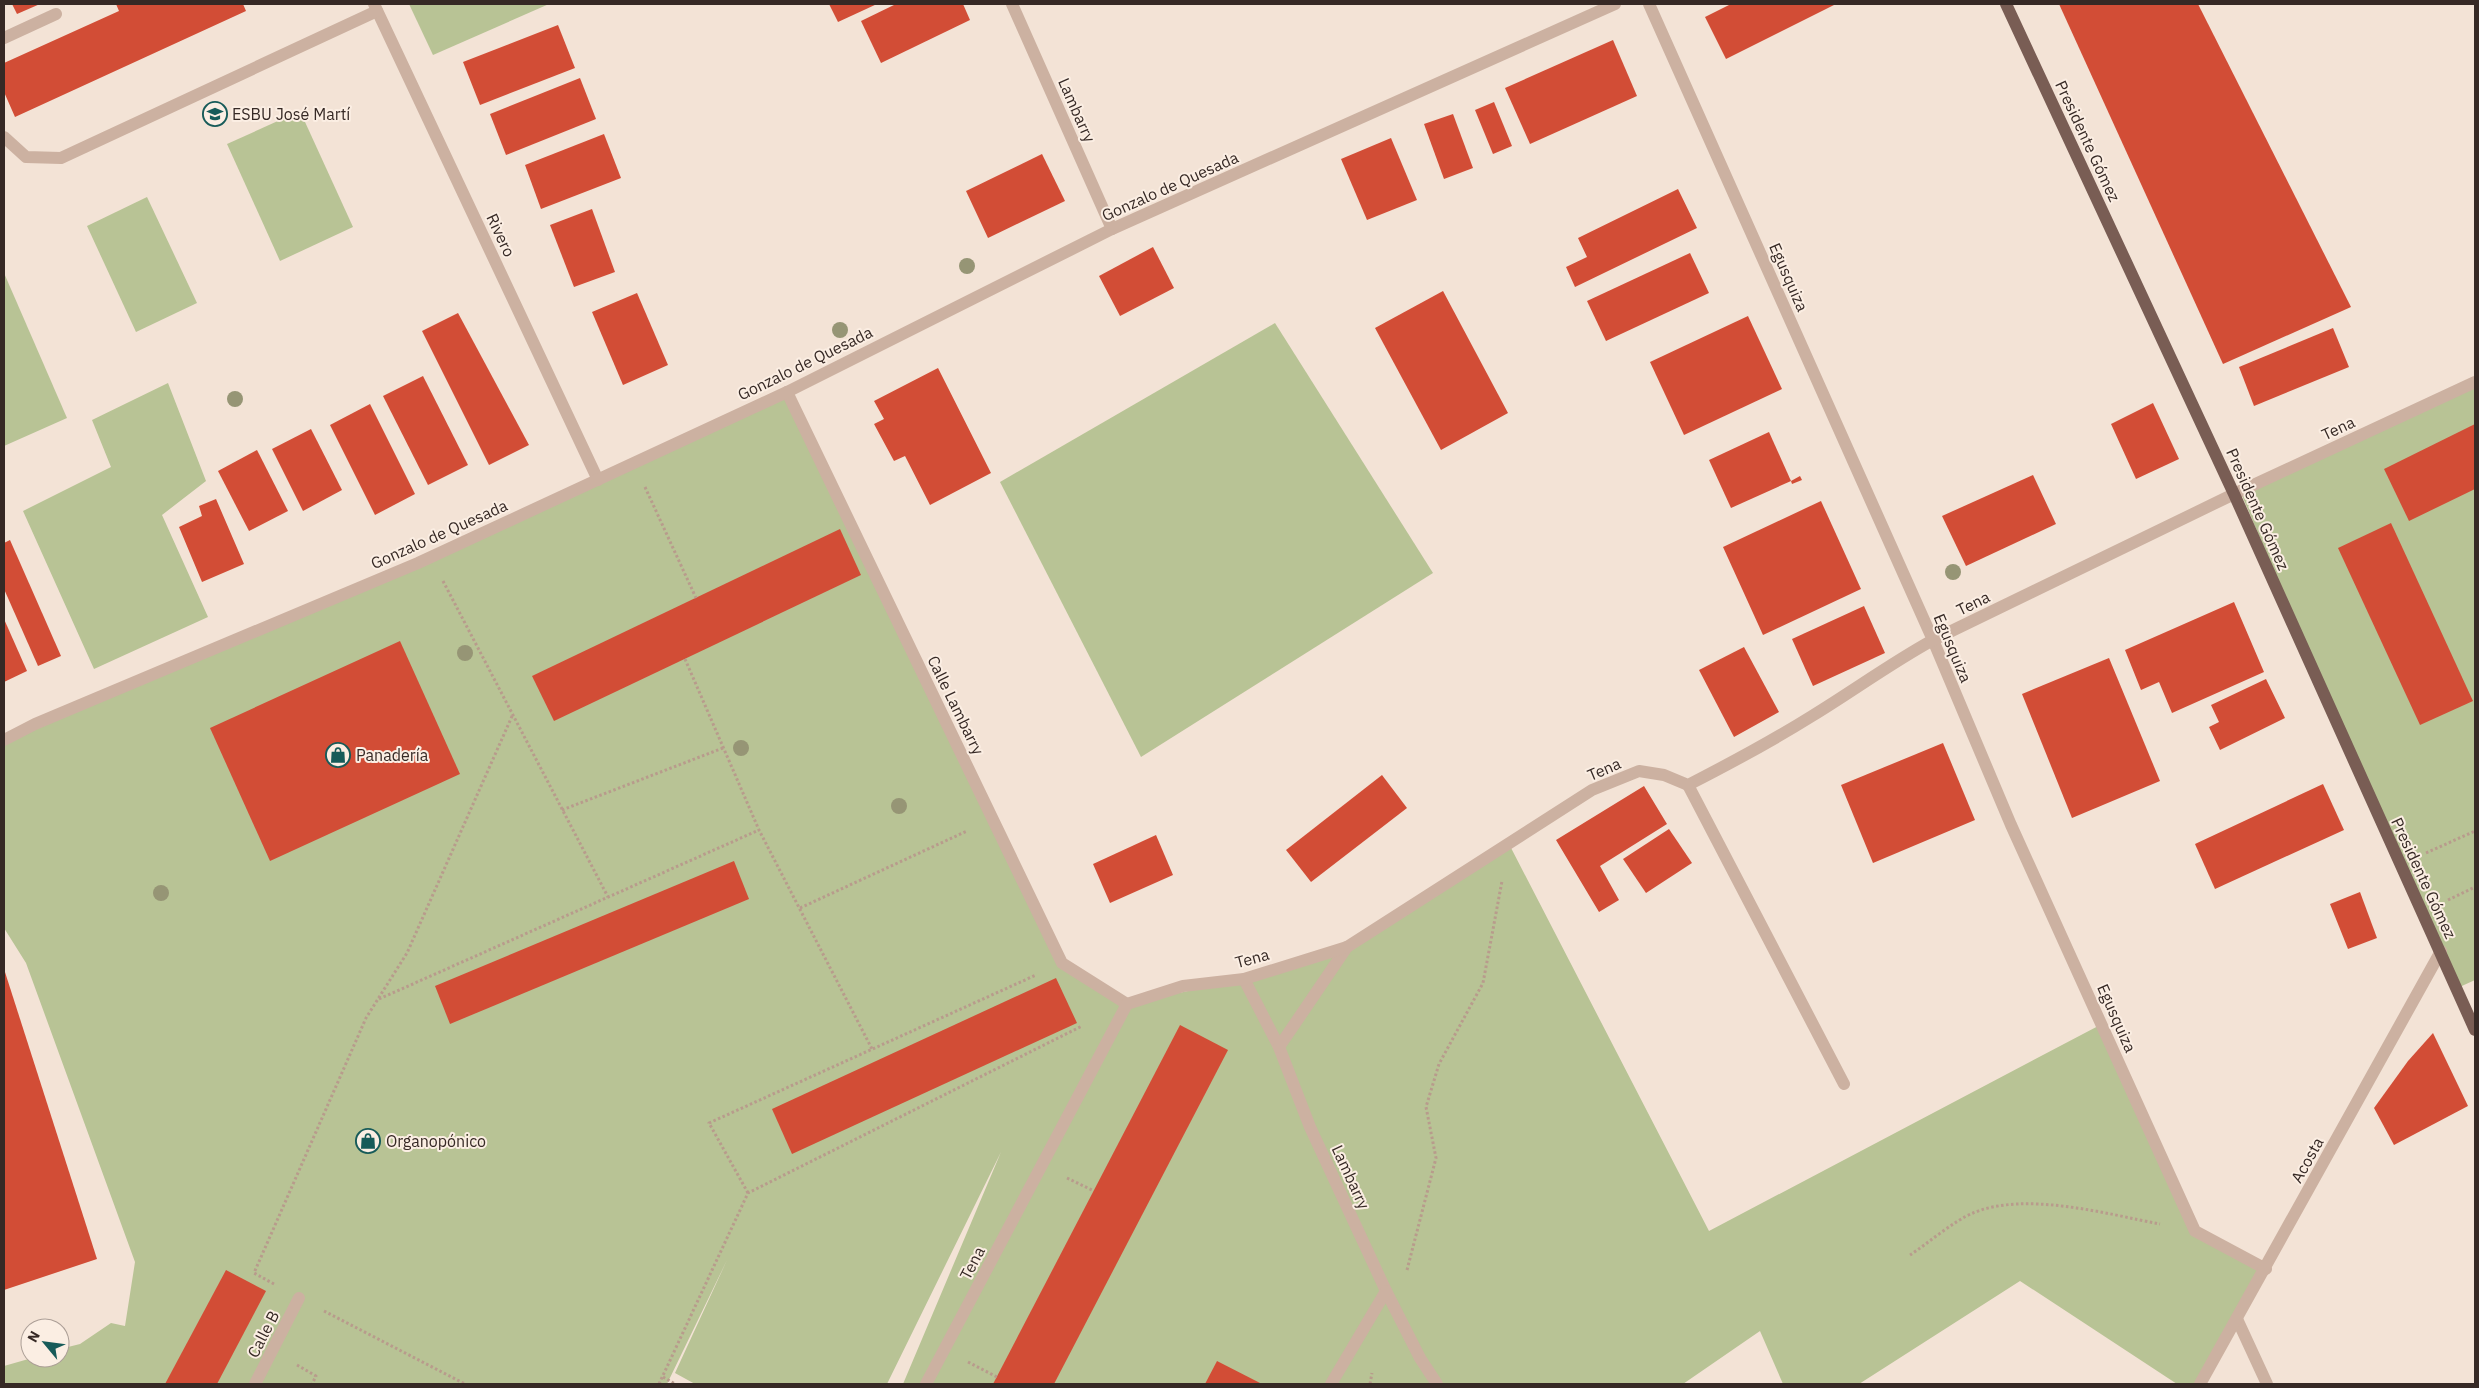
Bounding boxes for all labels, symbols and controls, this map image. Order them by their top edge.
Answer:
street label: Lambarry [1054,75,1100,145]
street label: Presidente Gómez [2051,77,2125,205]
school or university icon: ESBU José Martí [202,101,228,127]
place label: ESBU José Martí [232,104,350,124]
street label: Gonzalo de Quesada [1099,147,1242,225]
street label: Rivero [482,210,520,260]
street label: Egusquiza [1765,240,1813,315]
street label: Gonzalo de Quesada [734,322,876,404]
street label: Tena [2318,411,2358,444]
street label: Presidente Gómez [2222,445,2294,573]
street label: Gonzalo de Quesada [368,495,511,573]
street label: Tena [1953,586,1993,620]
street label: Egusquiza [1930,611,1977,686]
street label: Calle Lambarry [923,652,989,758]
shop icon: Panadería [325,742,351,768]
place label: Panadería [356,745,429,765]
street label: Tena [1584,753,1624,785]
street label: Presidente Gómez [2387,814,2461,942]
street label: Tena [1233,944,1272,972]
street label: Egusquiza [2093,981,2141,1056]
shop icon: Organopónico [355,1128,381,1154]
place label: Organopónico [386,1131,486,1151]
street label: Acosta [2286,1133,2328,1186]
street label: Lambarry [1328,1142,1374,1212]
street label: Tena [955,1243,989,1283]
street label: Calle B [243,1307,283,1361]
north arrow [20,1318,70,1368]
text: N [23,1328,44,1345]

